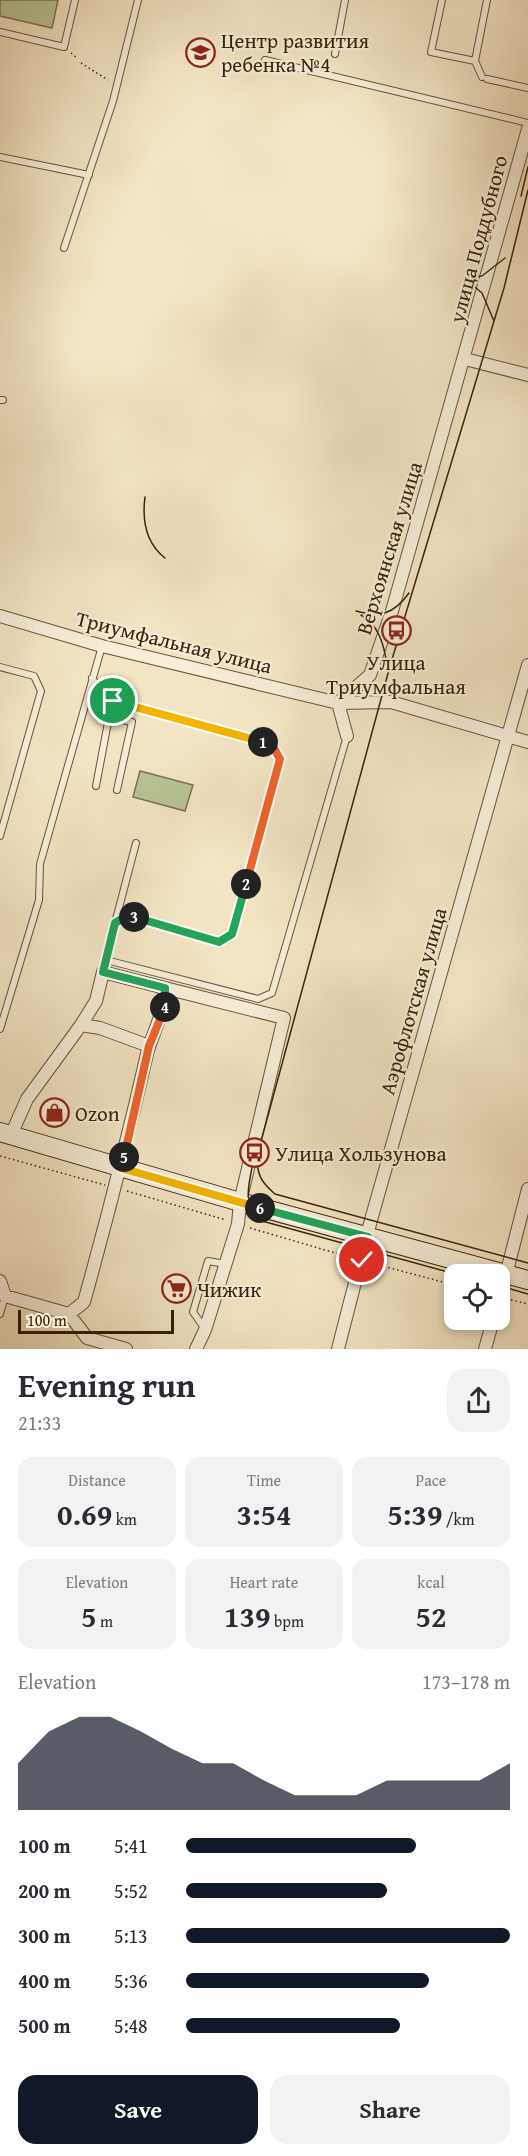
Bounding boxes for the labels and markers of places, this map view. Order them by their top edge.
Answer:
place label: Центр развития ребенка №4 [221,25,369,80]
school or university icon: Центр развития ребенка №4 [184,36,216,68]
bus stop icon: Улица Триумфальная [380,615,412,647]
place label: Улица Триумфальная [326,647,466,702]
pin [87,675,138,726]
pin: 1 [248,727,278,757]
pin: 2 [231,869,261,899]
pin: 3 [119,902,149,932]
pin: 4 [150,992,180,1022]
shop icon: Ozon [38,1097,70,1129]
place label: Ozon [75,1098,120,1129]
bus stop icon: Улица Хользунова [238,1137,270,1169]
place label: Улица Хользунова [275,1138,447,1169]
pin: 5 [109,1142,139,1172]
pin: 6 [245,1193,275,1223]
pin [336,1234,387,1285]
supermarket icon: Чижик [160,1273,192,1305]
place label: Чижик [197,1274,261,1305]

